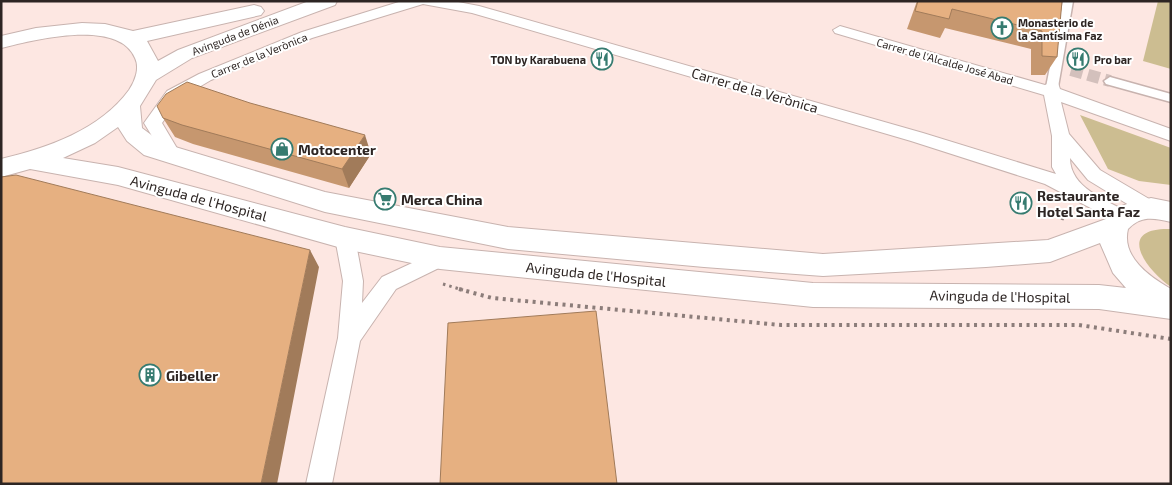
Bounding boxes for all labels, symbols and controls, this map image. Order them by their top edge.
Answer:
street label: Avinguda de Dénia [190,12,280,58]
church icon: Monasterio de la Santísima Faz [990,16,1014,40]
place label: Monasterio de la Santísima Faz [1018,16,1103,42]
street label: Carrer de la Verònica [209,30,309,80]
street label: Carrer de l'Alcalde José Abad [875,35,1015,87]
restaurant icon: TON by Karabuena [590,47,614,71]
restaurant icon: Pro bar [1066,47,1090,71]
place label: TON by Karabuena [490,53,586,67]
place label: Pro bar [1094,53,1132,66]
street label: Carrer de la Verònica [690,64,820,116]
shop icon: Motocenter [270,137,294,161]
place label: Motocenter [298,141,376,158]
street label: Avinguda de l'Hospital [129,172,270,225]
supermarket icon: Merca China [373,187,397,211]
place label: Restaurante Hotel Santa Faz [1037,187,1140,220]
place label: Merca China [401,191,483,208]
restaurant icon: Restaurante Hotel Santa Faz [1009,191,1033,215]
street label: Avinguda de l'Hospital [525,258,668,290]
street label: Avinguda de l'Hospital [929,286,1071,306]
building icon: Gibeller [138,363,162,387]
place label: Gibeller [166,367,218,384]

